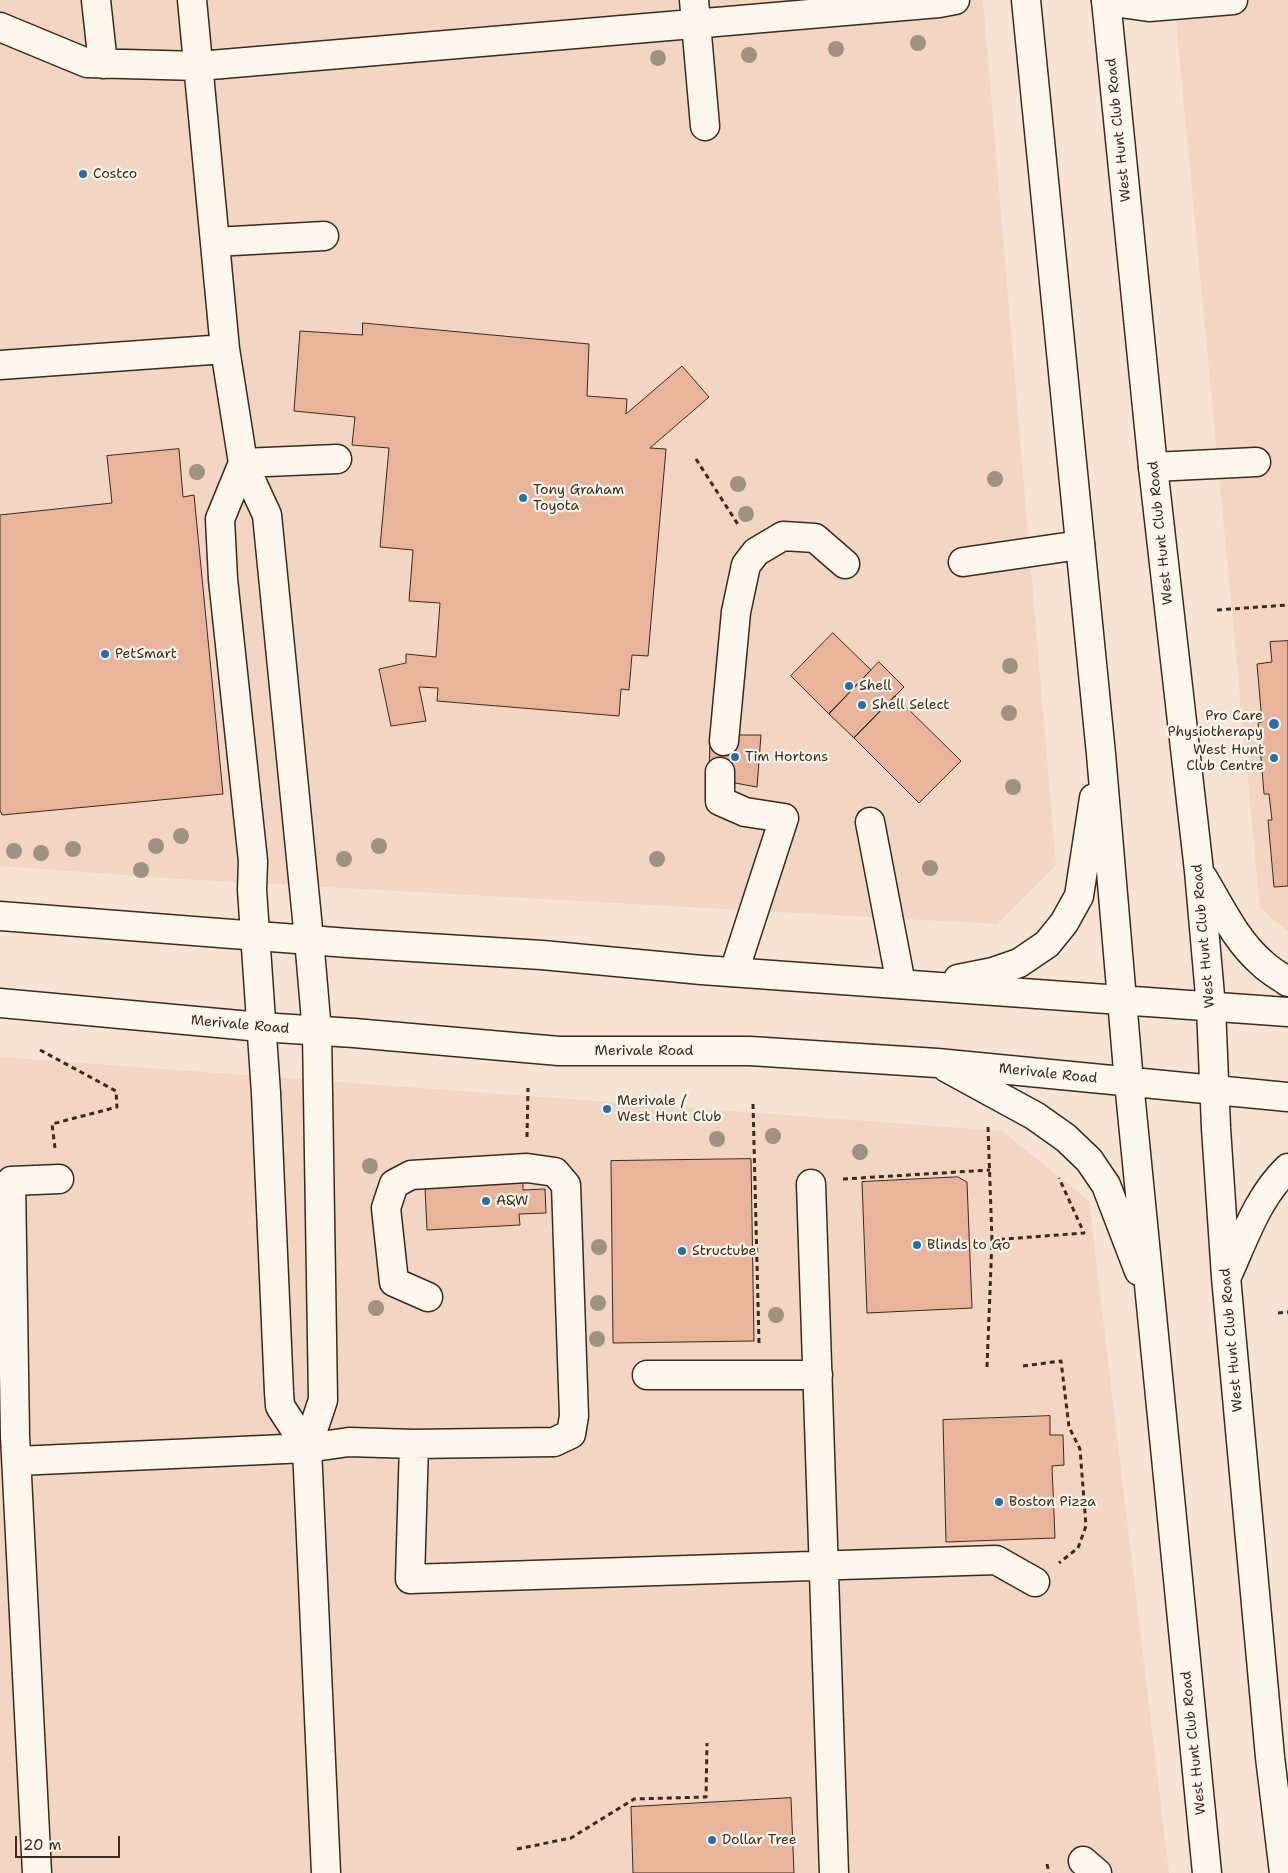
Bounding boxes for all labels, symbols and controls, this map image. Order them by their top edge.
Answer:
street label: West Hunt Club Road [1103,57,1135,203]
place label: Costco [93,166,137,182]
marker: Costco [77,168,89,180]
street label: West Hunt Club Road [1145,460,1177,606]
place label: Tony Graham Toyota [533,482,624,514]
marker: Tony Graham Toyota [517,492,529,504]
place label: PetSmart [115,646,177,662]
marker: PetSmart [99,648,111,660]
place label: Shell [859,678,892,694]
marker: Shell [843,680,855,692]
place label: Shell Select [872,697,949,713]
marker: Shell Select [856,699,868,711]
place label: Pro Care Physiotherapy [1168,708,1263,740]
marker: Pro Care Physiotherapy [1267,717,1281,731]
place label: West Hunt Club Centre [1186,742,1264,774]
place label: Tim Hortons [745,749,828,765]
marker: Tim Hortons [729,751,741,763]
marker: West Hunt Club Centre [1268,752,1280,764]
street label: West Hunt Club Road [1189,863,1219,1009]
street label: Merivale Road [190,1012,290,1038]
street label: Merivale Road [595,1043,693,1059]
street label: Merivale Road [998,1060,1098,1088]
place label: Merivale / West Hunt Club [617,1093,722,1126]
marker: Merivale / West Hunt Club [601,1103,613,1115]
place label: A&W [496,1193,528,1209]
marker: A&W [480,1195,492,1207]
place label: Blinds to Go [927,1237,1010,1253]
marker: Blinds to Go [911,1239,923,1251]
place label: Structube [692,1243,757,1259]
marker: Structube [676,1245,688,1257]
street label: West Hunt Club Road [1217,1267,1247,1413]
place label: Boston Pizza [1009,1494,1096,1510]
marker: Boston Pizza [993,1496,1005,1508]
street label: West Hunt Club Road [1178,1670,1210,1816]
scale bar [18,1826,122,1858]
place label: Dollar Tree [722,1832,797,1848]
marker: Dollar Tree [706,1834,718,1846]
text: 20 m [23,1835,62,1855]

